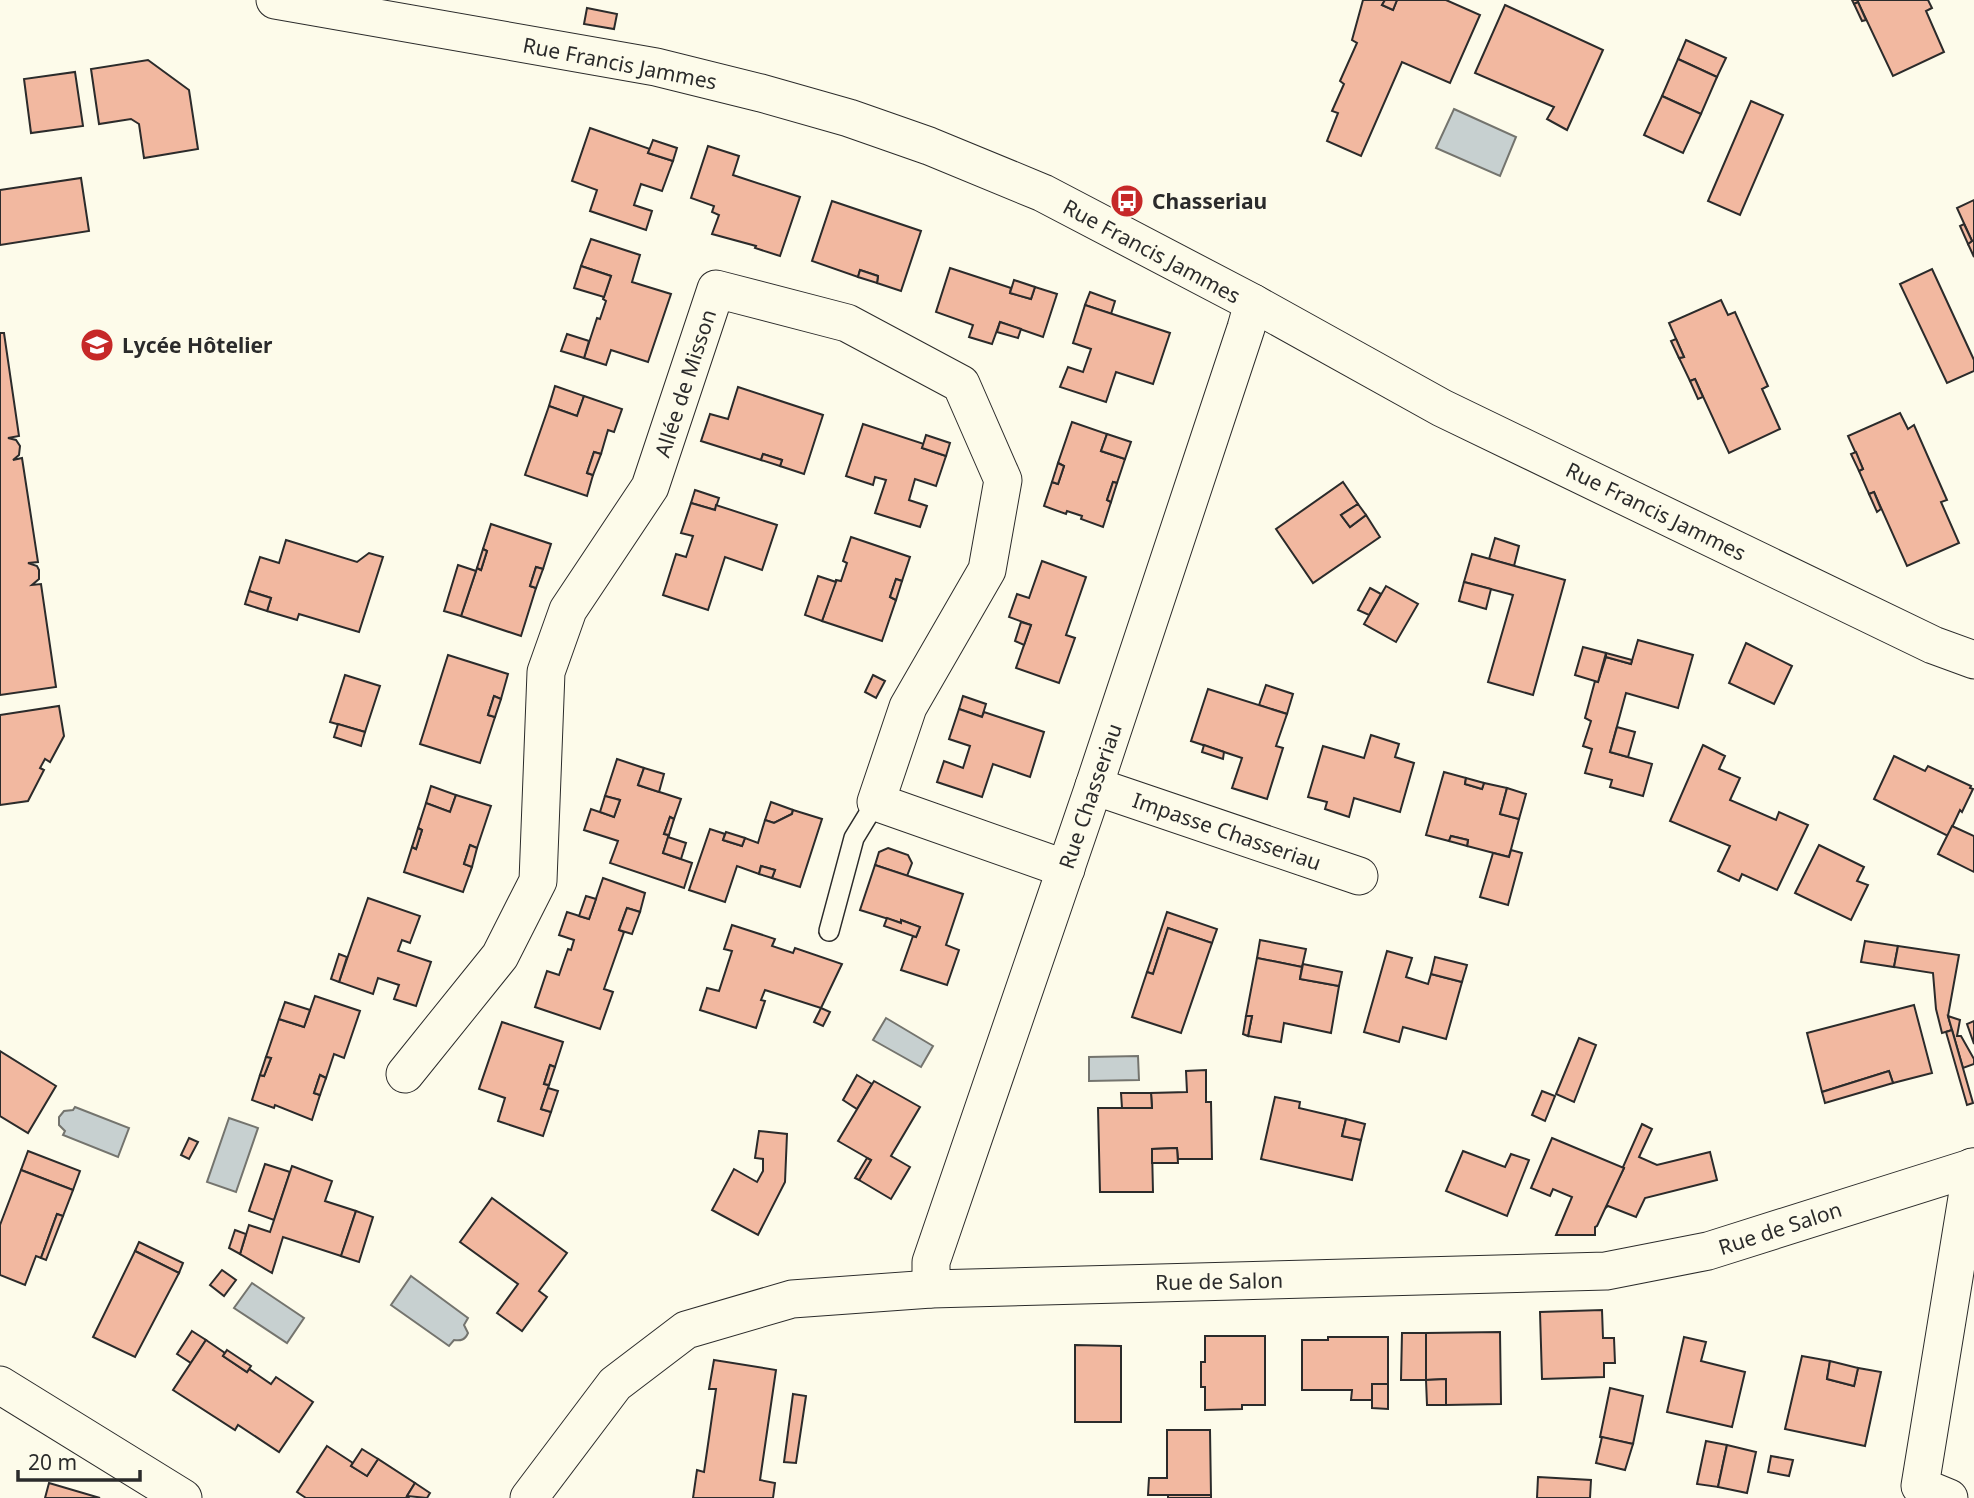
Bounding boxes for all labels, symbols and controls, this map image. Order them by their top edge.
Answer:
street label: Rue Francis Jammes [521,30,719,96]
bus stop icon: Chasseriau [1108,182,1146,220]
place label: Chasseriau [1152,187,1267,215]
street label: Rue Francis Jammes [1058,192,1246,310]
street label: Allée de Misson [648,305,722,461]
school or university icon: Lycée Hôtelier [78,326,116,364]
place label: Lycée Hôtelier [122,331,273,359]
street label: Rue Francis Jammes [1561,455,1751,567]
street label: Rue Chasseriau [1052,719,1128,873]
street label: Impasse Chasseriau [1129,786,1325,876]
street label: Rue de Salon [1715,1195,1845,1261]
street label: Rue de Salon [1155,1266,1283,1296]
scale bar [18,1438,140,1482]
text: 20 m [28,1448,77,1476]

